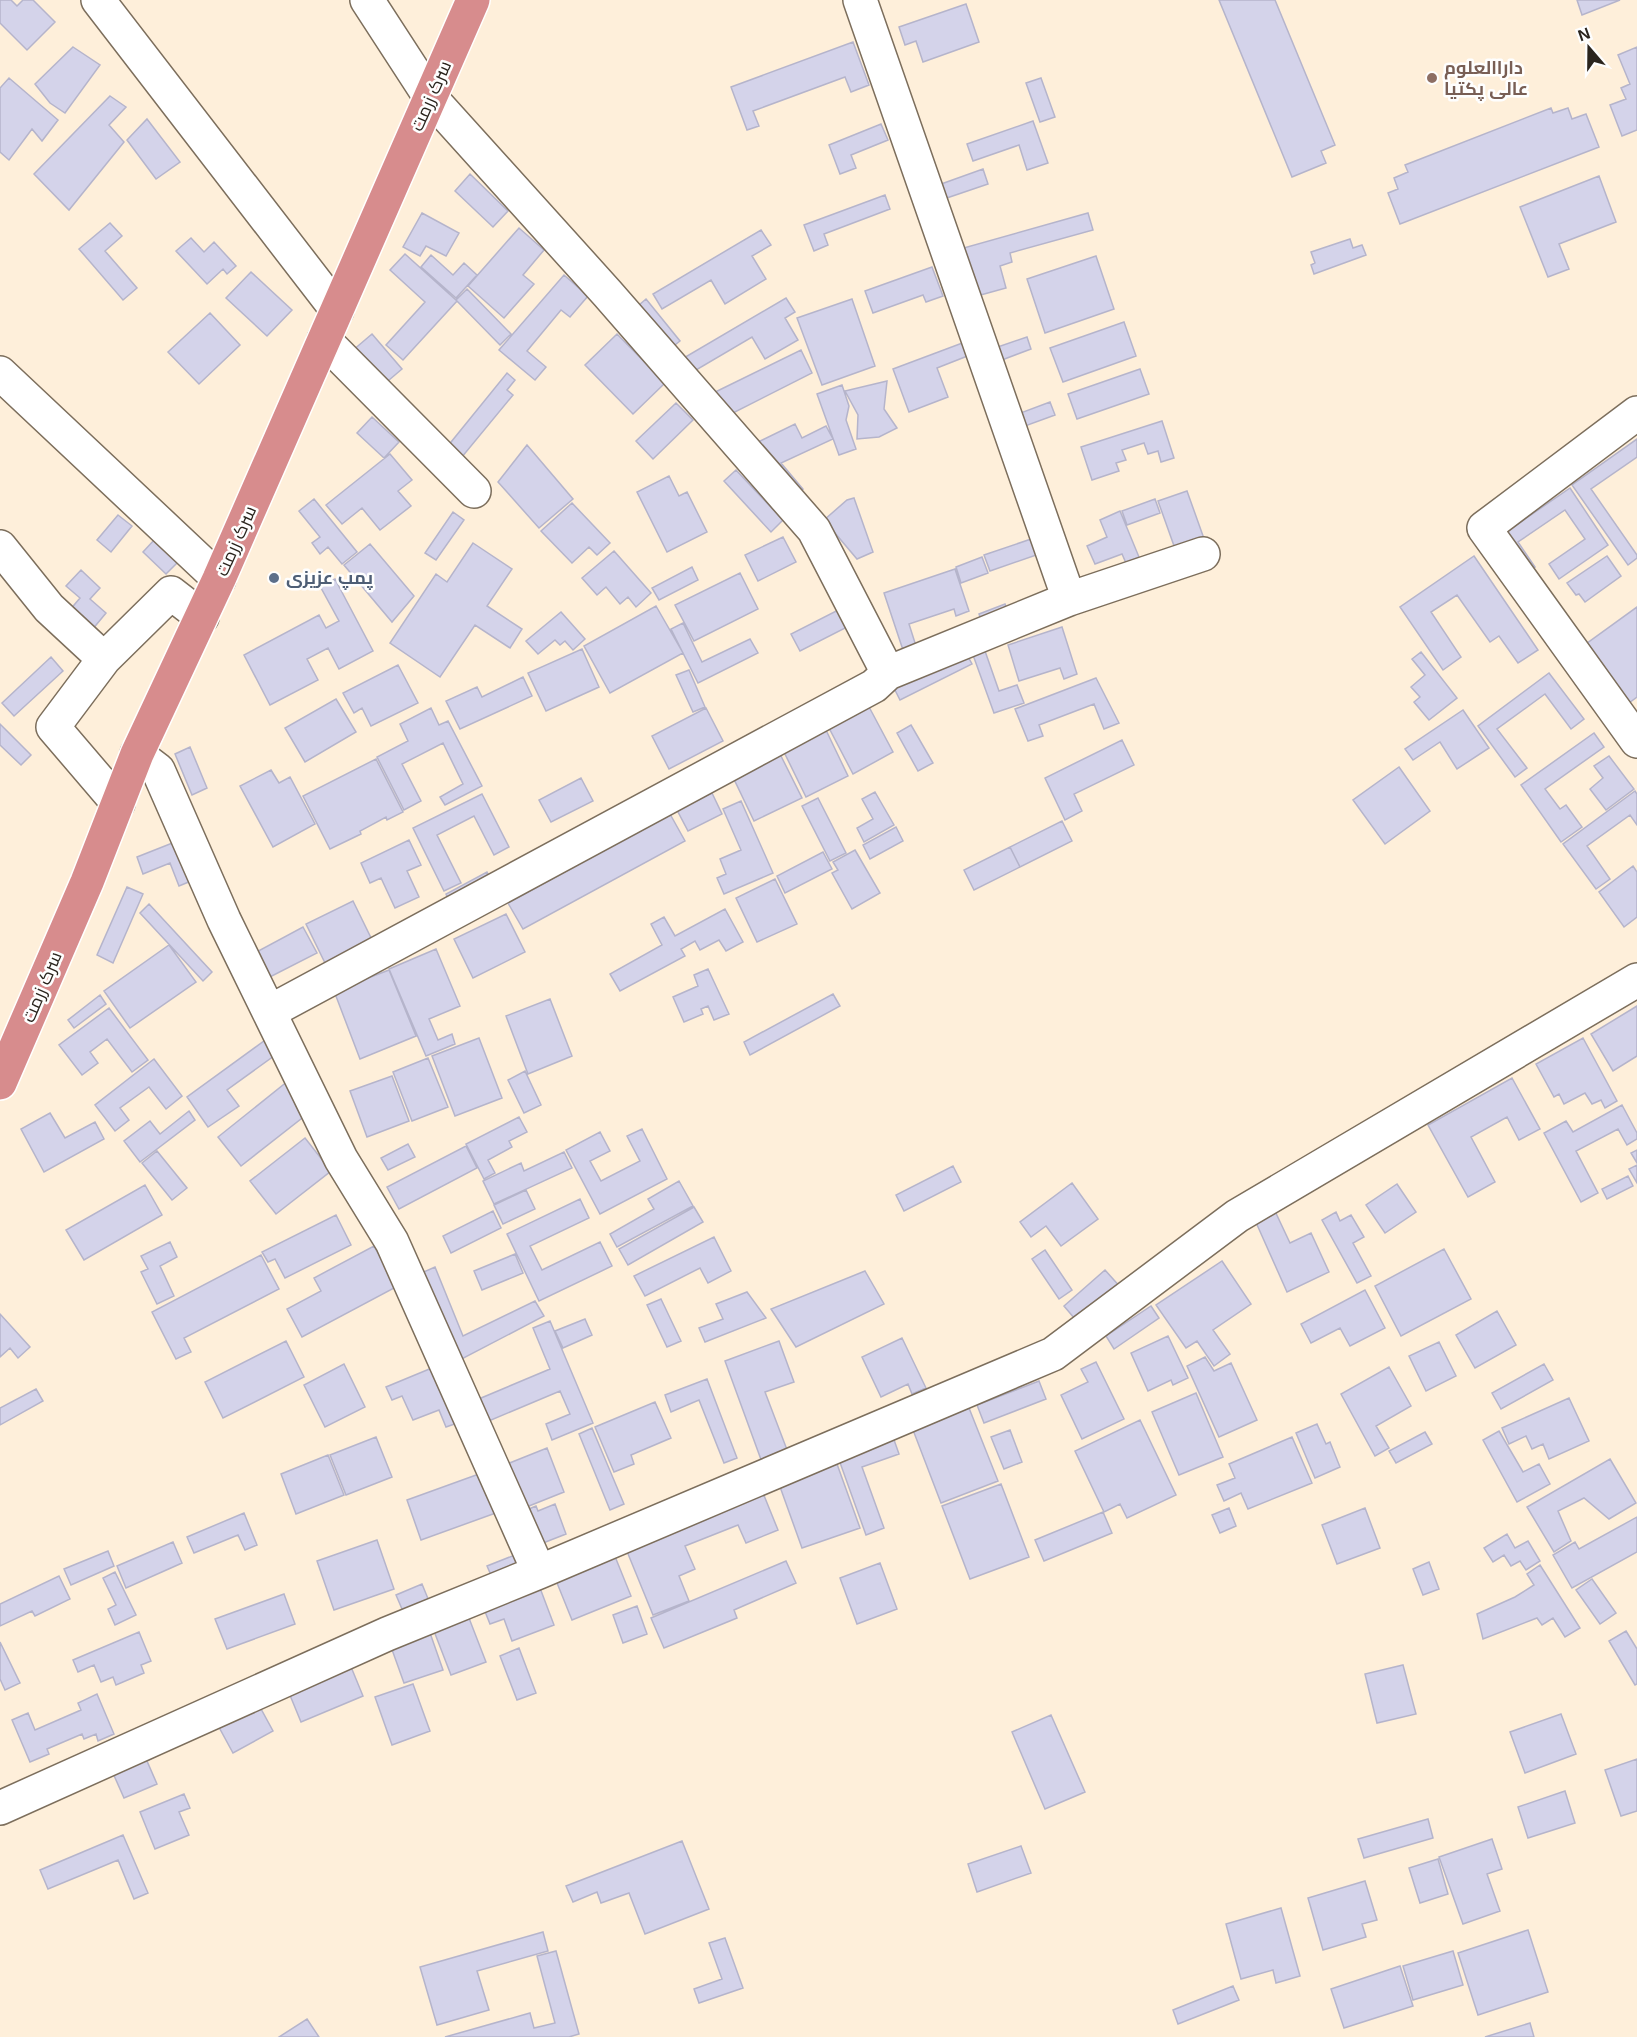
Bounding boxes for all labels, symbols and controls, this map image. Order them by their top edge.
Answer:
north arrow [1559,18,1619,78]
text: N [1576,24,1592,44]
street label: سرک زرمت [407,58,456,135]
place label: داراالعلوم عالی پکتیا [1444,58,1528,101]
marker: داراالعلوم عالی پکتیا [1425,71,1439,85]
street label: سرک زرمت [212,503,261,580]
place label: پمپ عزیزی [286,568,373,590]
marker: پمپ عزیزی [267,571,281,585]
street label: سرک زرمت [18,949,67,1026]

